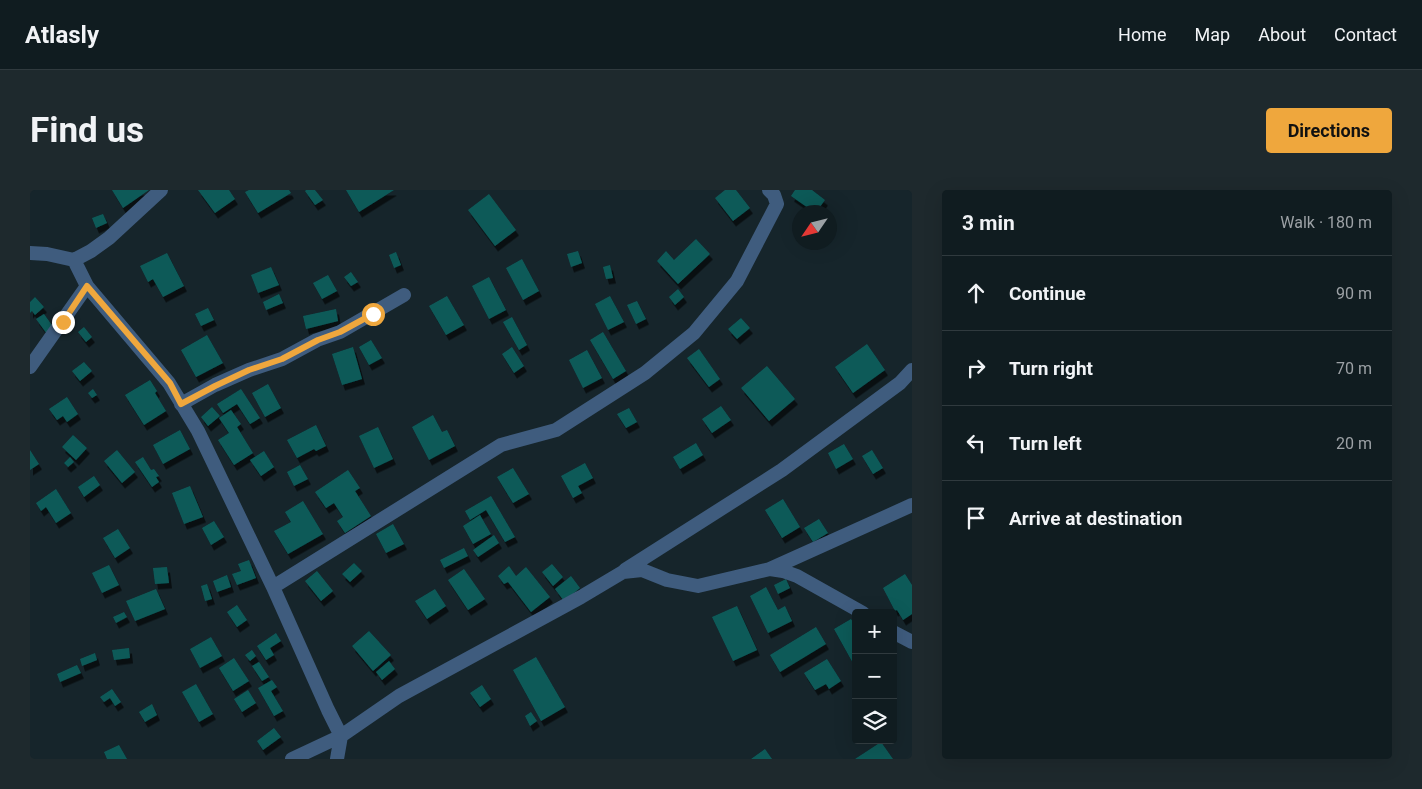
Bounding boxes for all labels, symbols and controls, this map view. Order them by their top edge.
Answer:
text: Atlasly [25,21,99,49]
text: Home [1118,24,1167,45]
text: Map [1195,24,1230,45]
text: About [1258,24,1306,45]
text: Contact [1334,24,1397,45]
button: Directions [1266,108,1392,153]
text: Find us [30,110,144,151]
north arrow [792,205,837,250]
text: 3 min [962,211,1015,235]
text: Walk · 180 m [1280,213,1372,232]
icon: ahead [962,279,990,307]
text: Continue [1009,282,1086,305]
text: 90 m [1336,284,1372,303]
route start [362,303,385,326]
route end [52,311,75,334]
icon: right [962,354,990,382]
text: Turn right [1009,357,1093,380]
text: 70 m [1336,359,1372,378]
icon: left [962,429,990,457]
text: Turn left [1009,432,1082,455]
text: 20 m [1336,434,1372,453]
icon: arrive [962,504,990,532]
text: Arrive at destination [1009,507,1182,530]
map controls [852,609,897,744]
button: + [852,609,897,654]
button: − [852,654,897,699]
button: layers [852,699,897,744]

